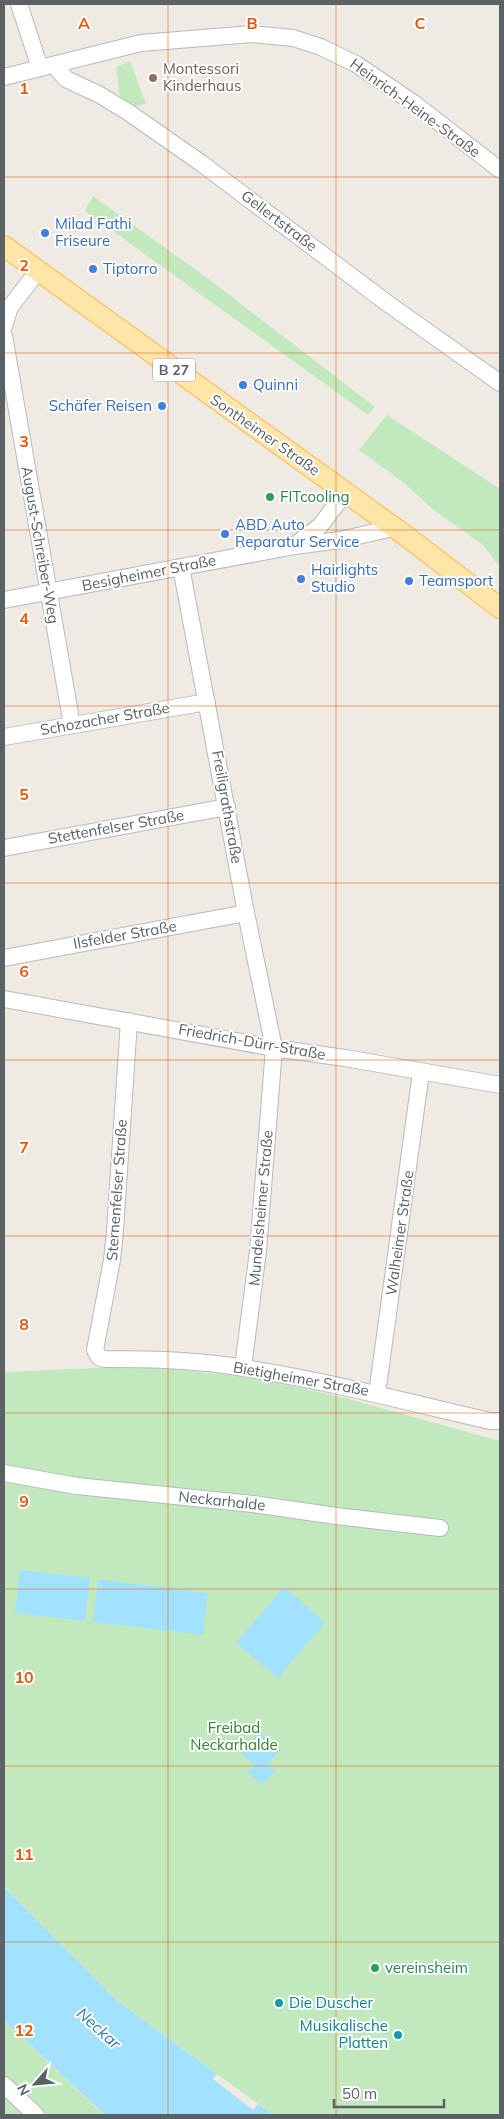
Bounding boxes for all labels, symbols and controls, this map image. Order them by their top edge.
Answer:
text: A [78,13,90,33]
text: B [246,13,258,33]
text: C [415,13,426,33]
street label: Heinrich-Heine-Straße [346,54,484,161]
place label: Montessori Kinderhaus [163,59,241,95]
marker: Montessori Kinderhaus [147,72,159,84]
text: 1 [19,78,29,98]
street label: Gellertstraße [238,186,321,255]
place label: Milad Fathi Friseure [55,214,132,250]
marker: Milad Fathi Friseure [39,227,51,239]
text: 2 [19,255,29,275]
place label: Tiptorro [103,259,158,278]
marker: Tiptorro [87,263,99,275]
road number: B 27 [153,358,195,382]
place label: Quinni [253,375,298,394]
marker: Quinni [237,379,249,391]
street label: Sontheimer Straße [207,390,324,480]
place label: Schäfer Reisen [49,396,152,415]
marker: Schäfer Reisen [156,400,168,412]
text: 3 [19,431,29,451]
street label: August-Schreiber-Weg [17,465,64,625]
place label: FITcooling [280,487,350,506]
marker: FITcooling [264,491,276,503]
place label: ABD Auto Reparatur Service [235,515,359,551]
marker: ABD Auto Reparatur Service [219,528,231,540]
street label: Besigheimer Straße [80,550,218,595]
place label: Hairlights Studio [311,560,378,596]
place label: Teamsport [419,571,493,590]
marker: Hairlights Studio [295,573,307,585]
marker: Teamsport [403,575,415,587]
text: 4 [19,608,29,628]
street label: Schozacher Straße [39,698,171,739]
street label: Freiligrathstraße [208,749,247,865]
text: 5 [19,784,29,804]
street label: Stettenfelser Straße [46,805,186,848]
street label: Ilsfelder Straße [72,916,178,953]
text: 6 [19,961,29,981]
street label: Friedrich-Dürr-Straße [177,1019,327,1064]
street label: Sternenfelser Straße [102,1118,131,1261]
street label: Mundelsheimer Straße [244,1129,277,1287]
text: 7 [19,1137,29,1157]
street label: Walheimer Straße [381,1169,418,1297]
text: 8 [19,1314,29,1334]
street label: Bietigheimer Straße [232,1357,370,1400]
street label: Neckarhalde [178,1486,267,1515]
text: 9 [19,1491,29,1511]
text: 10 [14,1667,34,1687]
park label: Freibad Neckarhalde [190,1718,278,1754]
text: 11 [14,1844,34,1864]
place label: vereinsheim [385,1958,468,1977]
marker: vereinsheim [369,1962,381,1974]
place label: Die Duscher [289,1993,374,2012]
marker: Die Duscher [273,1997,285,2009]
water label: Neckar [73,2003,126,2054]
place label: Musikalische Platten [300,2016,388,2052]
text: 12 [14,2020,34,2040]
marker: Musikalische Platten [392,2029,404,2041]
north arrow [10,2059,60,2109]
scale bar [334,2076,444,2108]
text: N [13,2081,34,2099]
text: 50 m [342,2084,377,2103]

